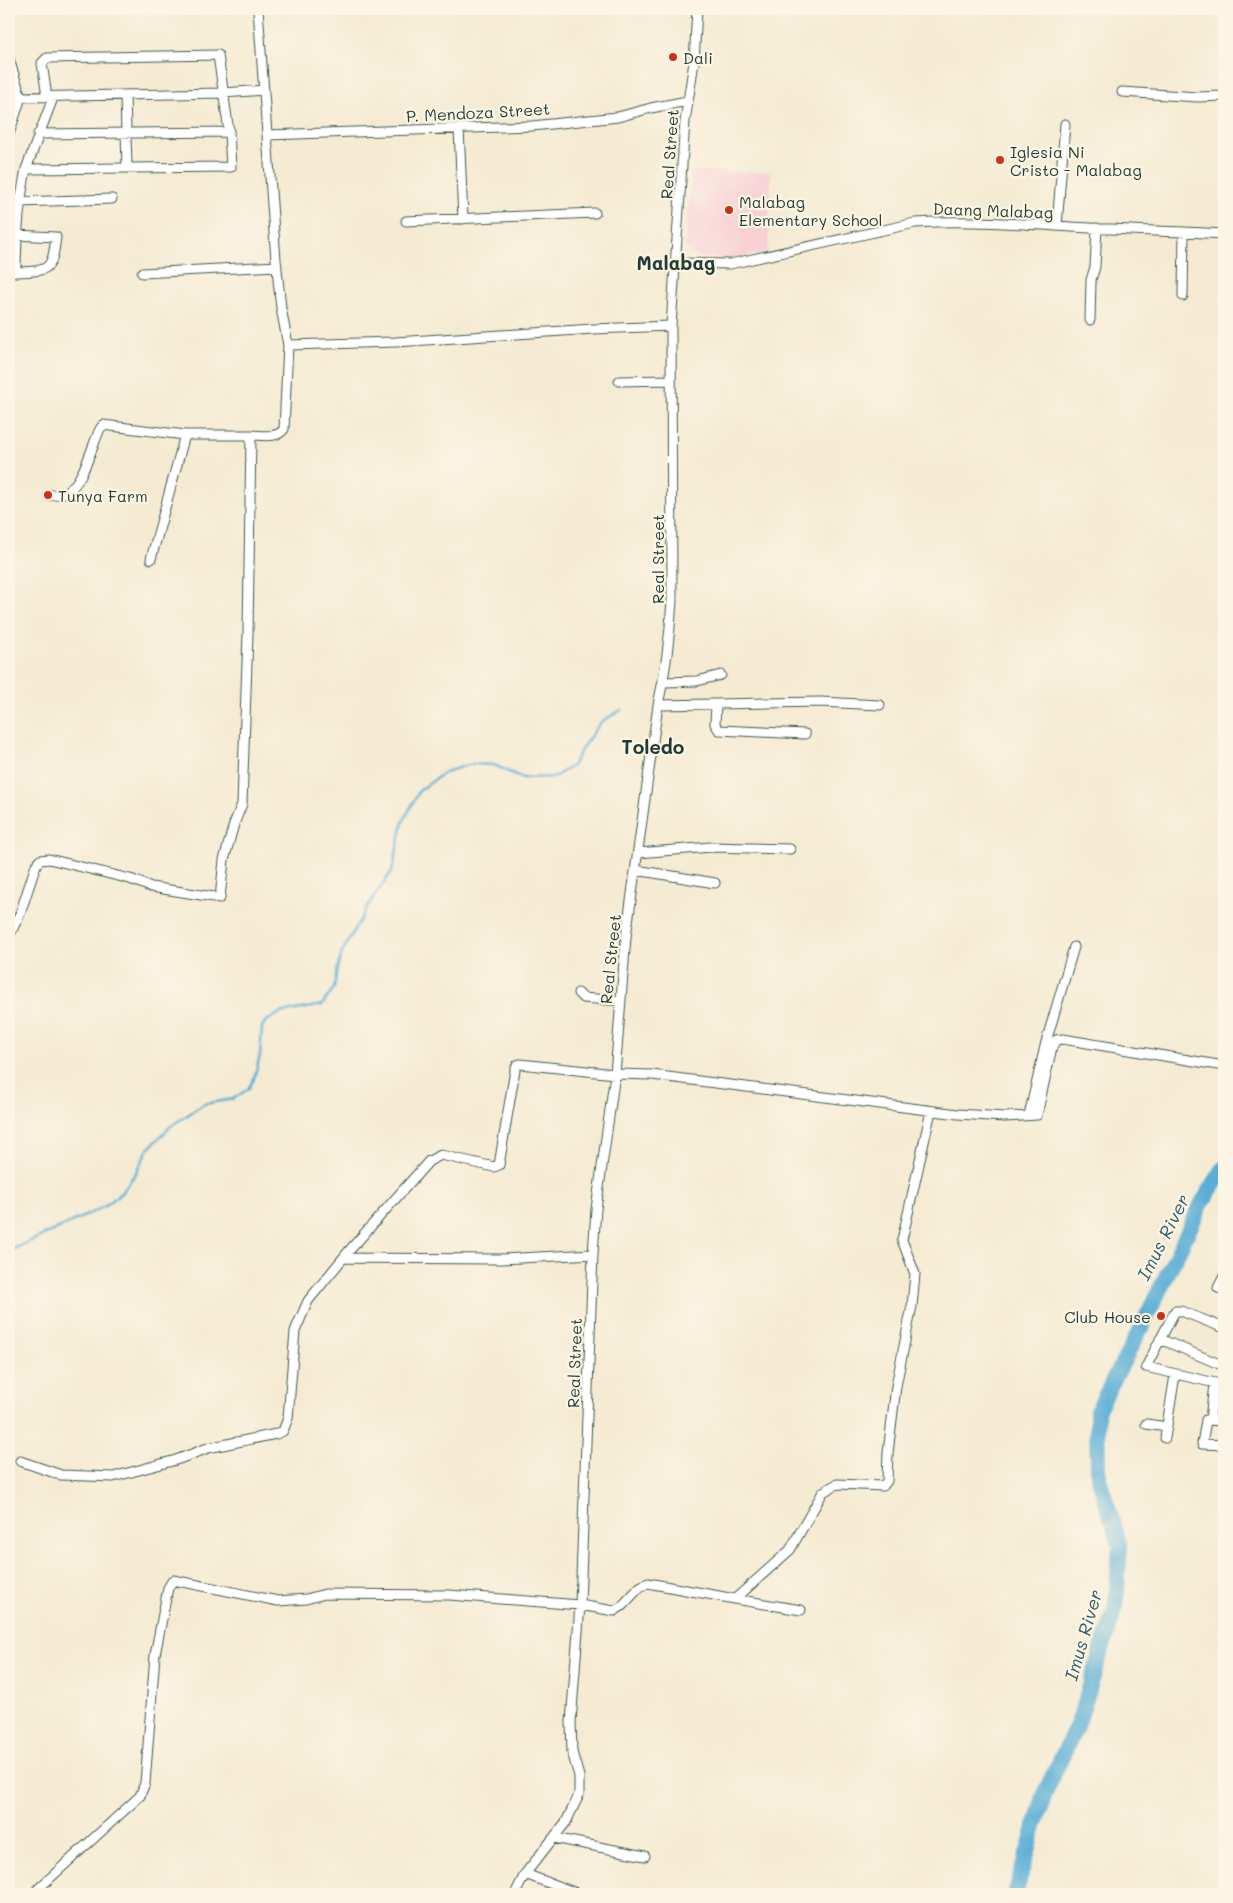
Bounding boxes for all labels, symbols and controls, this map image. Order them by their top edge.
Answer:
place label: Dali [683,47,713,68]
marker: Dali [667,51,679,63]
street label: P. Mendoza Street [405,98,551,126]
street label: Real Street [655,108,683,200]
place label: Iglesia Ni Cristo - Malabag [1010,141,1142,180]
marker: Iglesia Ni Cristo - Malabag [994,154,1006,166]
place label: Malabag Elementary School [739,191,883,230]
street label: Daang Malabag [932,197,1054,223]
marker: Malabag Elementary School [723,204,735,216]
district label: Malabag [637,250,715,275]
place label: Tunya Farm [58,485,148,506]
marker: Tunya Farm [42,489,54,501]
street label: Real Street [647,514,668,604]
district label: Toledo [622,734,684,759]
street label: Real Street [595,913,625,1005]
water label: Imus River [1131,1190,1195,1284]
place label: Club House [1064,1306,1151,1327]
marker: Club House [1155,1310,1167,1322]
street label: Real Street [562,1318,586,1408]
water label: Imus River [1059,1587,1107,1683]

